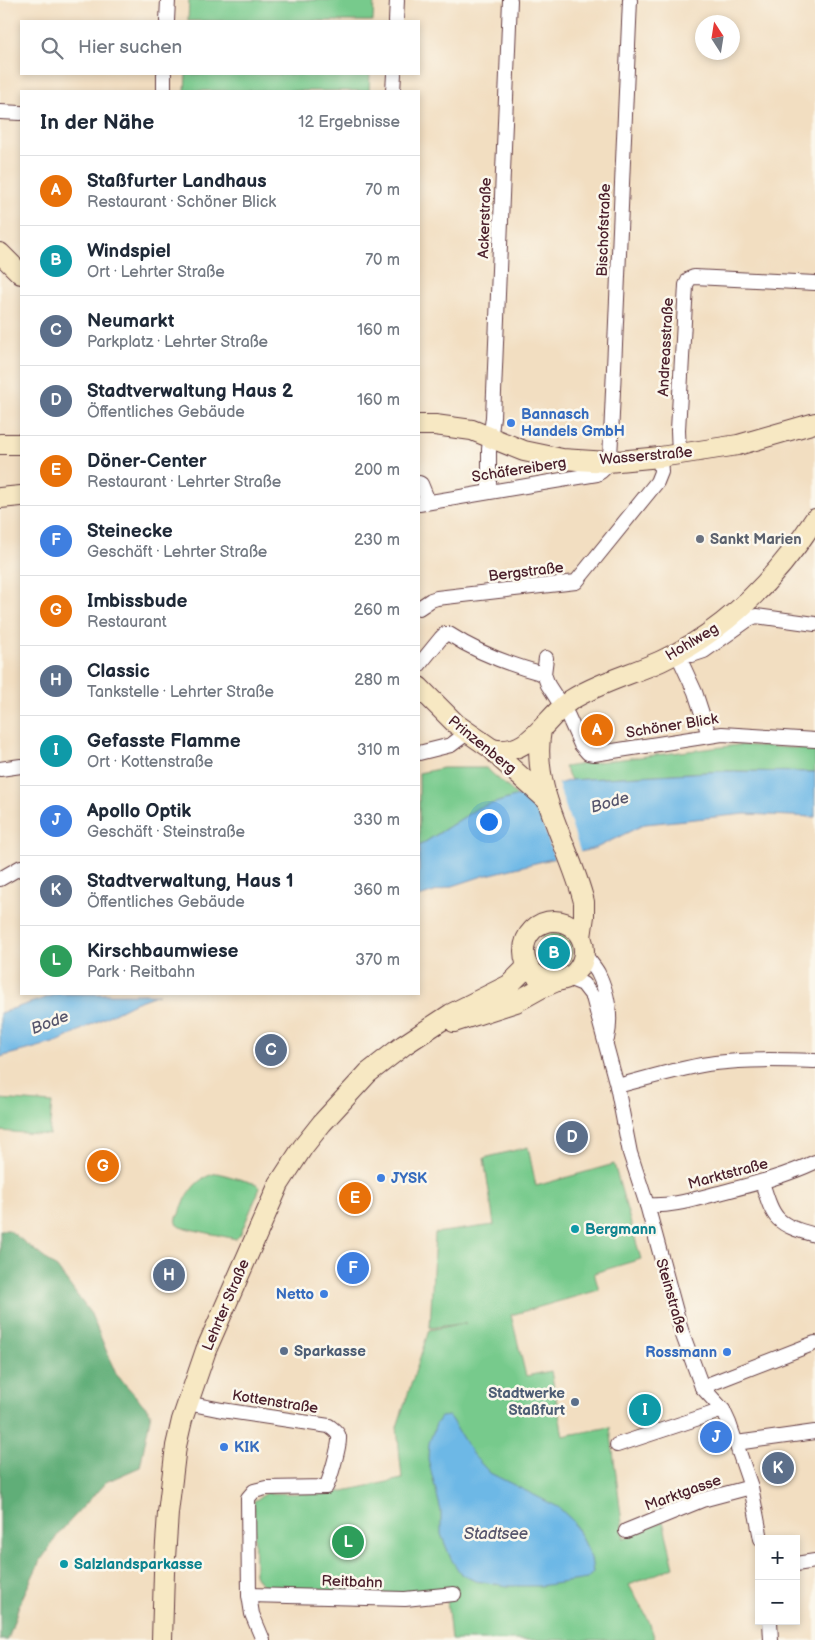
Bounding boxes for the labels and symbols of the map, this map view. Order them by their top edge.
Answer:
north arrow [695,15,740,60]
street label: Ackerstraße [474,177,496,259]
street label: Bischofstraße [593,183,615,277]
street label: Andreasstraße [654,297,678,397]
place label: Bannasch Handels GmbH [521,405,625,441]
marker: Bannasch Handels GmbH [505,417,517,429]
street label: Wasserstraße [599,442,693,470]
street label: Schäfereiberg [470,453,568,487]
place label: Sankt Marien [710,530,802,549]
marker: Sankt Marien [694,533,706,545]
street label: Bergstraße [487,558,565,586]
street label: Hohlweg [662,619,722,665]
street label: Schöner Blick [625,709,720,743]
pin: A [581,711,613,749]
street label: Prinzenberg [444,712,520,778]
water label: Bode [589,789,631,817]
your location [476,809,502,835]
pin: B [538,934,570,972]
water label: Bode [29,1007,71,1039]
pin: C [255,1031,287,1069]
pin: D [556,1118,588,1156]
pin: G [87,1147,119,1185]
street label: Marktstraße [686,1154,770,1194]
place label: JYSK [391,1169,427,1188]
marker: JYSK [375,1172,387,1184]
pin: E [339,1179,371,1217]
place label: Bergmann [585,1220,656,1239]
marker: Bergmann [569,1223,581,1235]
pin: F [337,1249,369,1287]
pin: H [153,1256,185,1294]
street label: Lehrter Straße [198,1256,254,1354]
street label: Steinstraße [651,1256,691,1336]
place label: Netto [276,1285,314,1304]
marker: Netto [318,1288,330,1300]
place label: Sparkasse [294,1342,366,1361]
place label: Rossmann [645,1343,717,1362]
marker: Sparkasse [278,1345,290,1357]
marker: Rossmann [721,1346,733,1358]
place label: Stadtwerke Staßfurt [488,1384,565,1420]
street label: Kottenstraße [231,1386,319,1418]
pin: I [629,1391,661,1429]
marker: Stadtwerke Staßfurt [569,1396,581,1408]
pin: J [700,1418,732,1456]
place label: KIK [234,1438,260,1457]
marker: KIK [218,1441,230,1453]
pin: K [762,1449,794,1487]
street label: Marktgasse [642,1470,724,1516]
pin: L [332,1523,364,1561]
water label: Stadtsee [464,1525,528,1544]
place label: Salzlandsparkasse [74,1555,203,1574]
marker: Salzlandsparkasse [58,1558,70,1570]
street label: Reitbahn [321,1571,383,1593]

